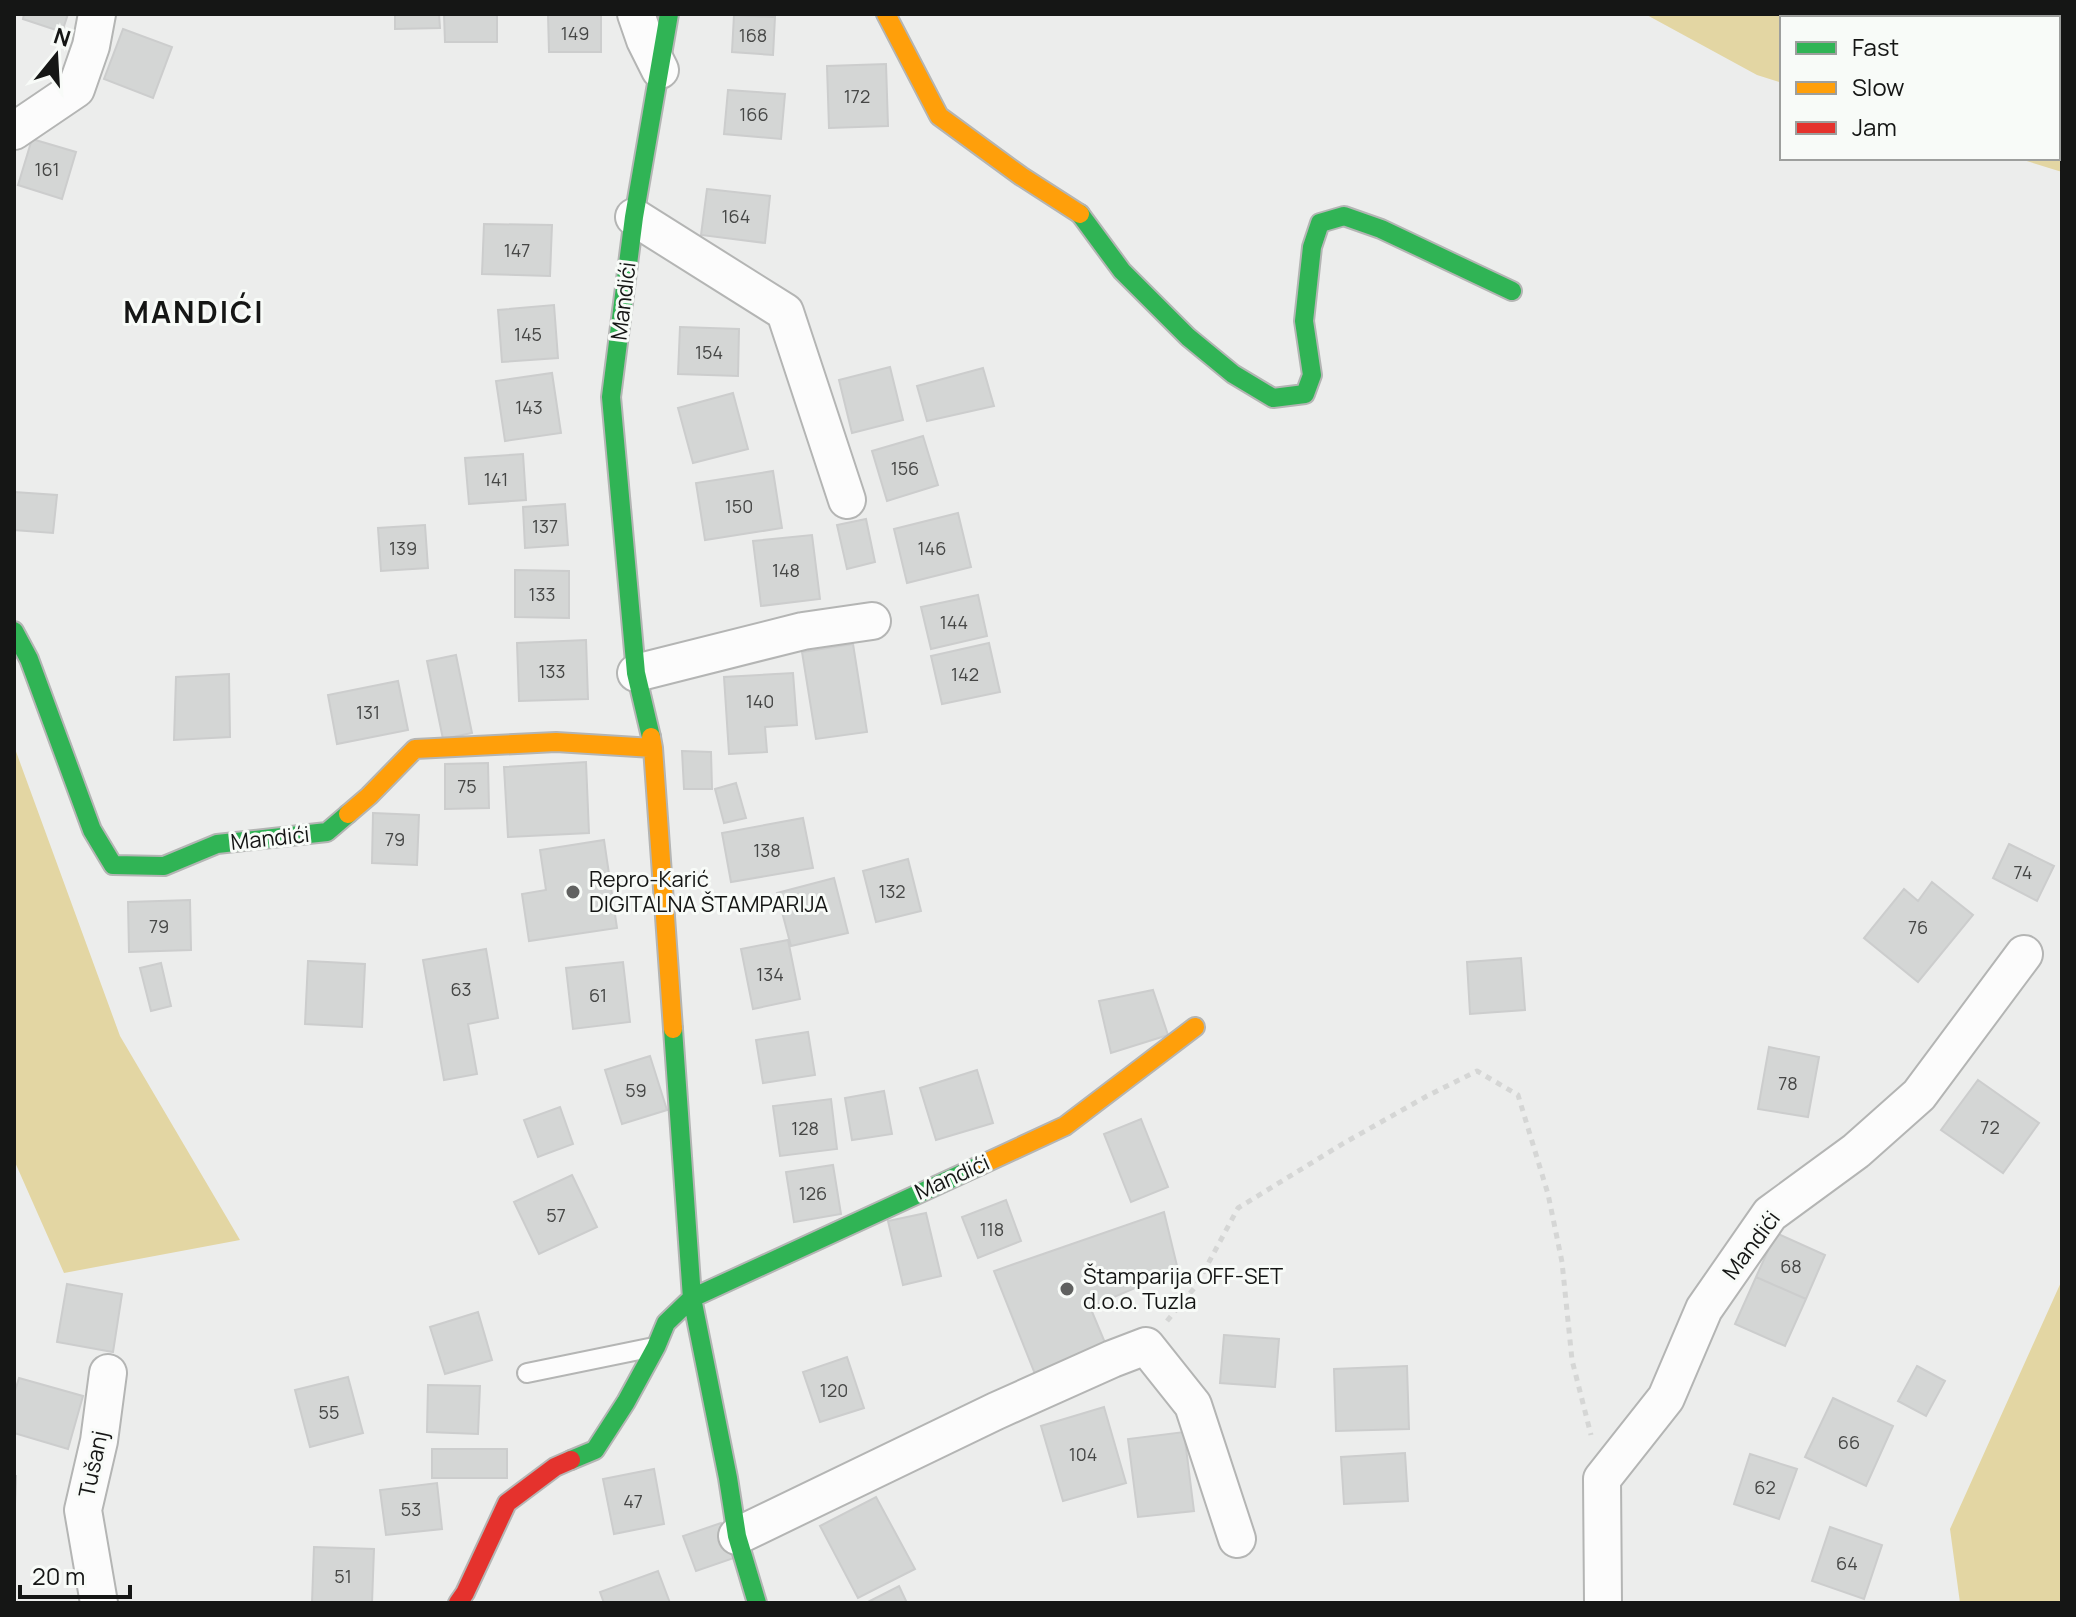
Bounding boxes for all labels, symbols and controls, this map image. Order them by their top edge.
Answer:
north arrow [16,16,96,96]
legend [1780,16,2060,160]
text: N [50,20,74,54]
house number: 149 [561,21,589,45]
house number: 168 [739,23,767,47]
text: Fast [1852,30,1899,63]
text: Slow [1852,70,1905,103]
house number: 172 [844,84,870,108]
house number: 166 [739,102,769,126]
text: Jam [1852,110,1897,143]
house number: 161 [35,157,59,181]
house number: 164 [722,204,750,228]
house number: 147 [504,238,530,262]
street label: Mandići [603,260,643,342]
district label: MANDIĆI [123,291,265,332]
house number: 145 [514,322,542,346]
house number: 154 [695,340,723,364]
house number: 143 [515,395,543,419]
house number: 156 [891,456,919,480]
house number: 141 [484,467,508,491]
house number: 150 [725,494,753,518]
house number: 137 [532,514,558,538]
house number: 139 [389,536,417,560]
house number: 146 [918,536,946,560]
house number: 148 [772,558,800,582]
house number: 133 [529,582,555,606]
house number: 144 [940,610,968,634]
house number: 133 [539,659,565,683]
house number: 142 [951,662,979,686]
house number: 140 [746,689,774,713]
house number: 131 [356,700,380,724]
house number: 75 [457,774,477,798]
street label: Mandići [229,819,311,857]
house number: 79 [385,827,405,851]
house number: 138 [753,838,781,862]
house number: 74 [2014,860,2032,884]
place label: Repro-Karić DIGITALNA ŠTAMPARIJA [589,864,828,919]
house number: 132 [878,879,906,903]
marker: Repro-Karić DIGITALNA ŠTAMPARIJA [564,883,582,901]
house number: 79 [149,914,169,938]
house number: 76 [1908,915,1928,939]
house number: 134 [756,962,784,986]
house number: 63 [450,977,472,1001]
house number: 61 [589,983,607,1007]
house number: 78 [1778,1071,1798,1095]
house number: 59 [625,1078,647,1102]
house number: 72 [1980,1115,2000,1139]
house number: 128 [791,1116,819,1140]
street label: Mandići [910,1147,994,1207]
house number: 126 [799,1181,827,1205]
house number: 57 [546,1203,566,1227]
street label: Mandići [1715,1204,1787,1286]
house number: 118 [980,1217,1004,1241]
house number: 68 [1780,1254,1802,1278]
place label: Štamparija OFF-SET d.o.o. Tuzla [1083,1261,1283,1316]
marker: Štamparija OFF-SET d.o.o. Tuzla [1058,1280,1076,1298]
house number: 120 [820,1378,848,1402]
house number: 55 [319,1400,339,1424]
street label: Tušanj [71,1428,115,1500]
house number: 66 [1838,1430,1860,1454]
house number: 104 [1069,1442,1097,1466]
house number: 62 [1754,1475,1776,1499]
house number: 47 [623,1489,643,1513]
house number: 53 [401,1497,421,1521]
scale bar [20,1549,130,1599]
house number: 64 [1836,1551,1858,1575]
text: 20 m [32,1559,85,1592]
house number: 51 [334,1564,352,1588]

